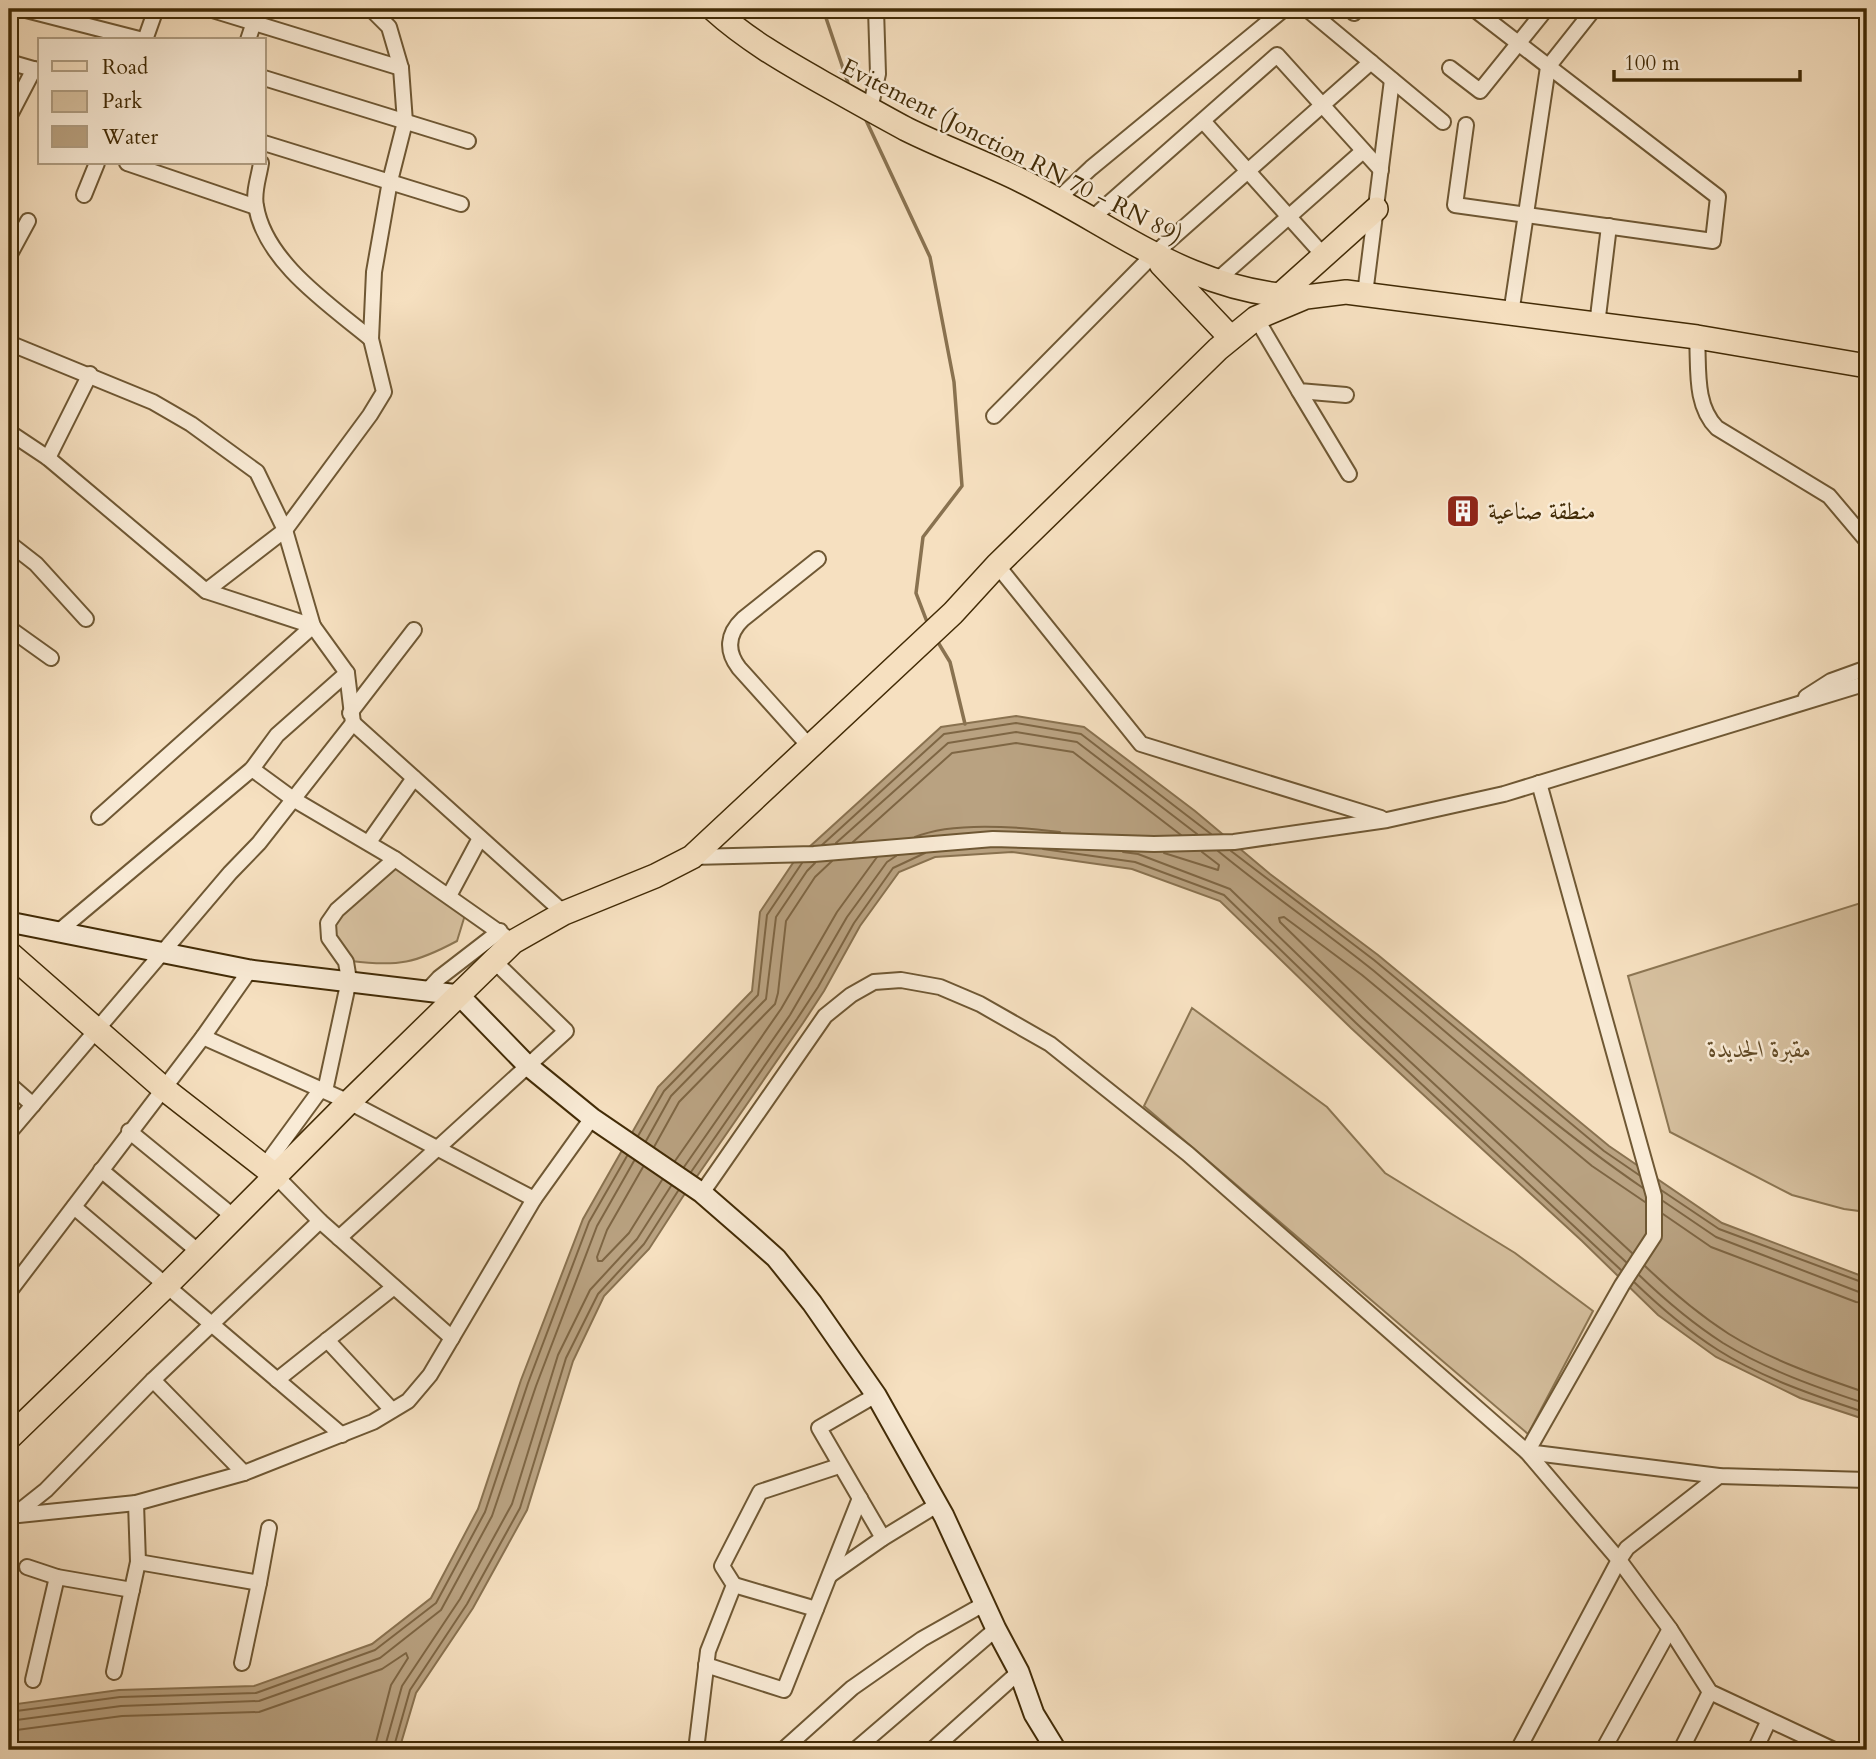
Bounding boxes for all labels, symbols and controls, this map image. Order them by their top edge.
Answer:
legend [38,38,266,164]
scale bar [1614,38,1799,82]
text: 100 m [1624,49,1680,78]
street label: Evitement (Jonction RN 70 - RN 89) [835,51,1188,252]
text: Road [102,53,148,82]
text: Park [102,87,143,116]
text: Water [101,123,158,152]
building icon: منطقة صناعية [1444,492,1482,530]
place label: منطقة صناعية [1488,495,1596,528]
park label: مقبرة الجديدة [1707,1033,1812,1066]

